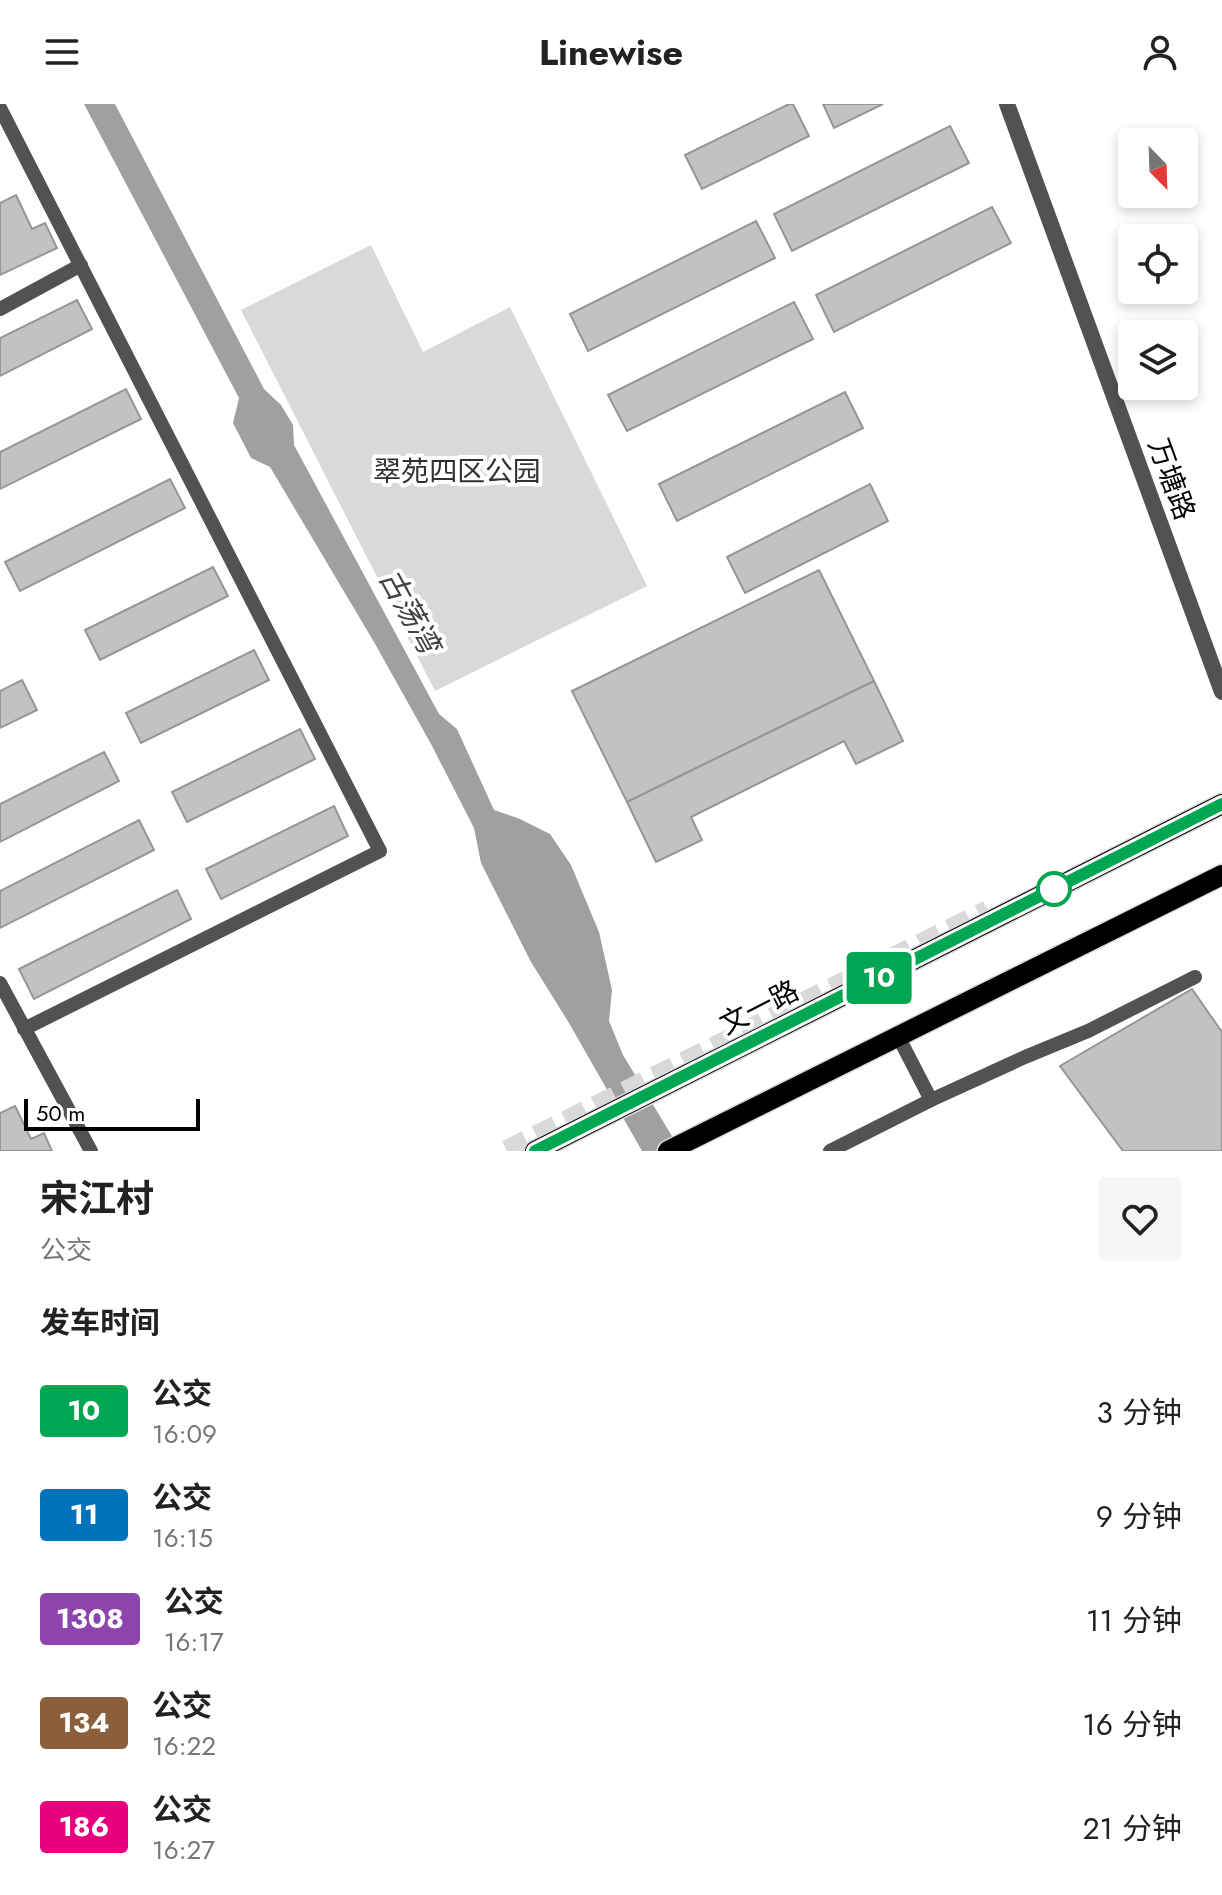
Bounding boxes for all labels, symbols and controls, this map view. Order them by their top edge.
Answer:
text: Linewise [539,26,683,78]
icon: menu [40,30,84,74]
icon: person [1138,30,1182,74]
north arrow [1118,128,1198,208]
map controls [1118,128,1198,400]
button: locate [1118,224,1198,304]
button: layers [1118,320,1198,400]
street label: 万塘路 [1138,433,1205,526]
park label: 翠苑四区公园 [373,451,541,492]
water label: 古荡湾 [369,561,452,665]
unlabelled marker [1037,872,1071,906]
line badge: 10 [843,952,915,1004]
text: 10 [863,957,895,998]
street label: 文一路 [712,970,806,1045]
scale bar [24,1095,200,1131]
text: 50 m [36,1097,85,1129]
text: 宋江村 [40,1171,154,1226]
button: heart [1098,1177,1182,1261]
text: 公交 [40,1231,92,1269]
text: 发车时间 [40,1301,160,1344]
text: 公交 [152,1372,212,1415]
text: 10 [68,1390,100,1431]
text: 3 分钟 [1097,1391,1182,1434]
text: 16:09 [152,1415,217,1453]
text: 公交 [152,1476,212,1519]
text: 11 [70,1494,98,1535]
text: 9 分钟 [1096,1495,1182,1538]
text: 16:15 [152,1519,213,1557]
text: 公交 [164,1580,224,1623]
text: 1308 [56,1598,124,1639]
text: 11 分钟 [1086,1599,1182,1642]
text: 16:17 [164,1623,224,1661]
text: 公交 [152,1684,212,1727]
text: 134 [58,1702,110,1743]
text: 16 分钟 [1082,1703,1182,1746]
text: 16:22 [152,1727,216,1765]
text: 公交 [152,1788,212,1831]
text: 186 [59,1806,109,1847]
text: 21 分钟 [1082,1807,1182,1850]
text: 16:27 [152,1831,215,1869]

